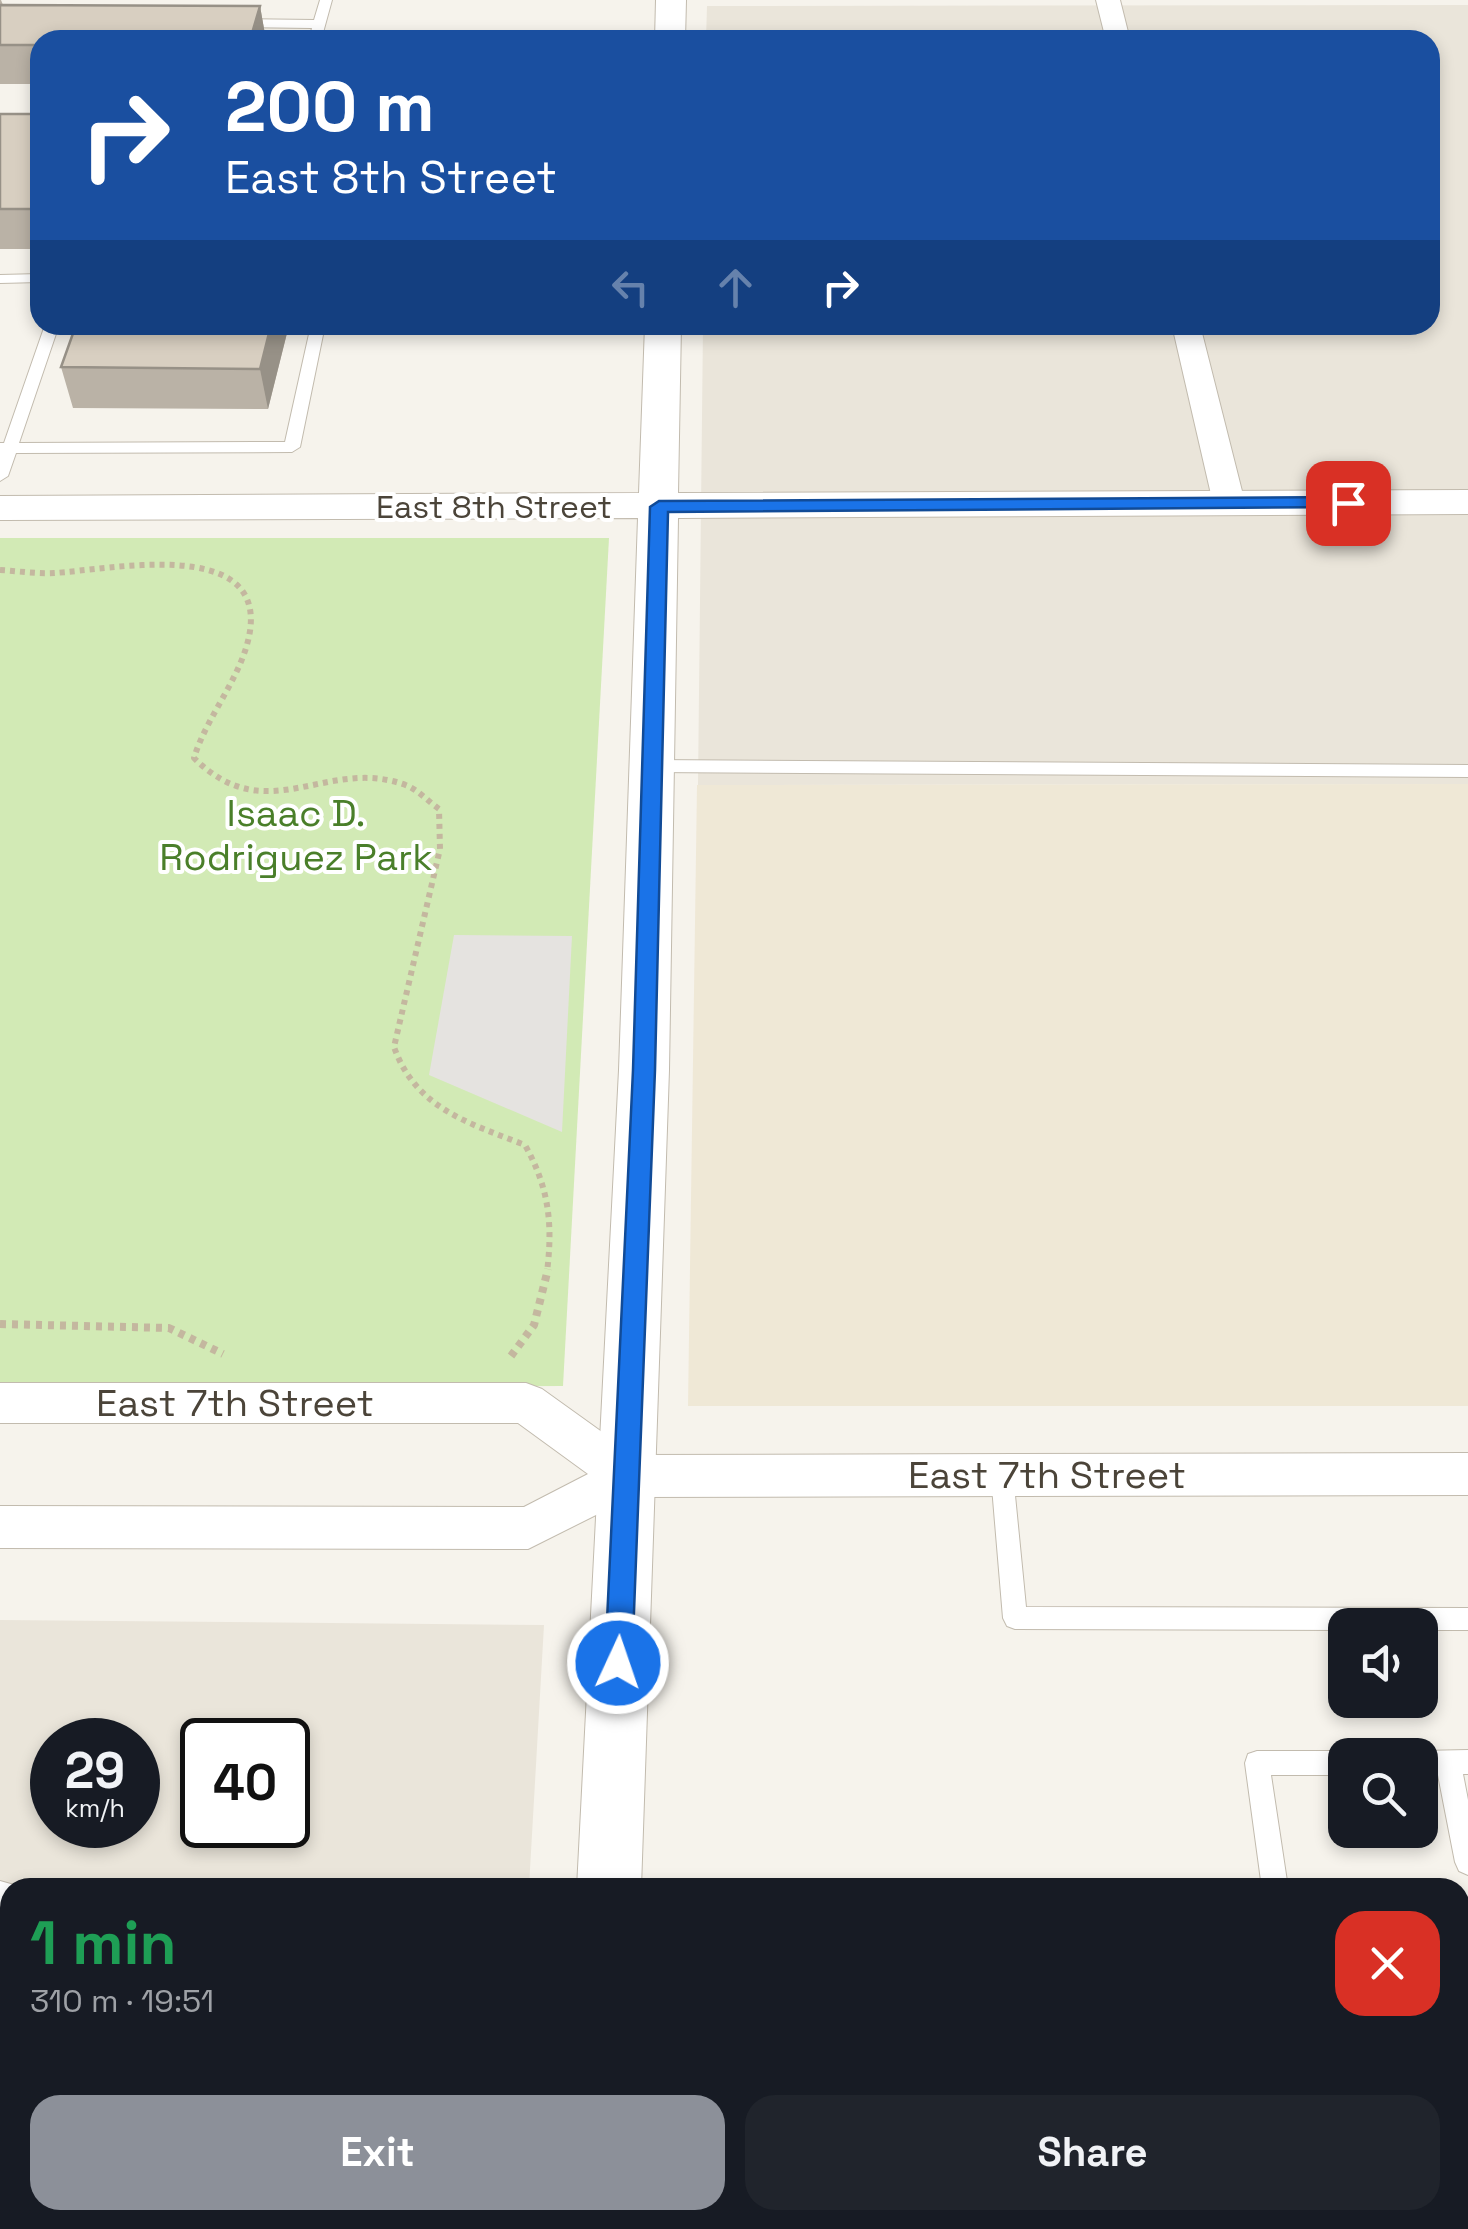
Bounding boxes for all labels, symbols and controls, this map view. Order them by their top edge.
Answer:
text: 200 m [225,62,435,151]
icon: right [60,70,190,200]
text: East 8th Street [225,149,557,206]
icon: left [603,260,658,315]
icon: ahead [708,260,763,315]
icon: right [813,260,868,315]
pin [1306,461,1391,546]
icon: arrive [1321,476,1376,531]
street label: East 8th Street [376,487,612,527]
park label: Isaac D. Rodriguez Park [159,789,433,881]
street label: East 7th Street [96,1379,374,1427]
street label: East 7th Street [908,1451,1186,1499]
map controls [1328,1608,1438,1848]
button: sound [1328,1608,1438,1718]
position arrow [566,1611,670,1715]
speed limit sign: 40 [180,1718,310,1848]
button: search [1328,1738,1438,1848]
text: 29 [65,1739,125,1803]
text: km/h [65,1792,125,1824]
text: 1 min [30,1905,177,1982]
button: close [1335,1911,1440,2016]
text: 310 m · 19:51 [30,1981,214,2021]
button: Exit [30,2095,725,2210]
button: Share [745,2095,1440,2210]

